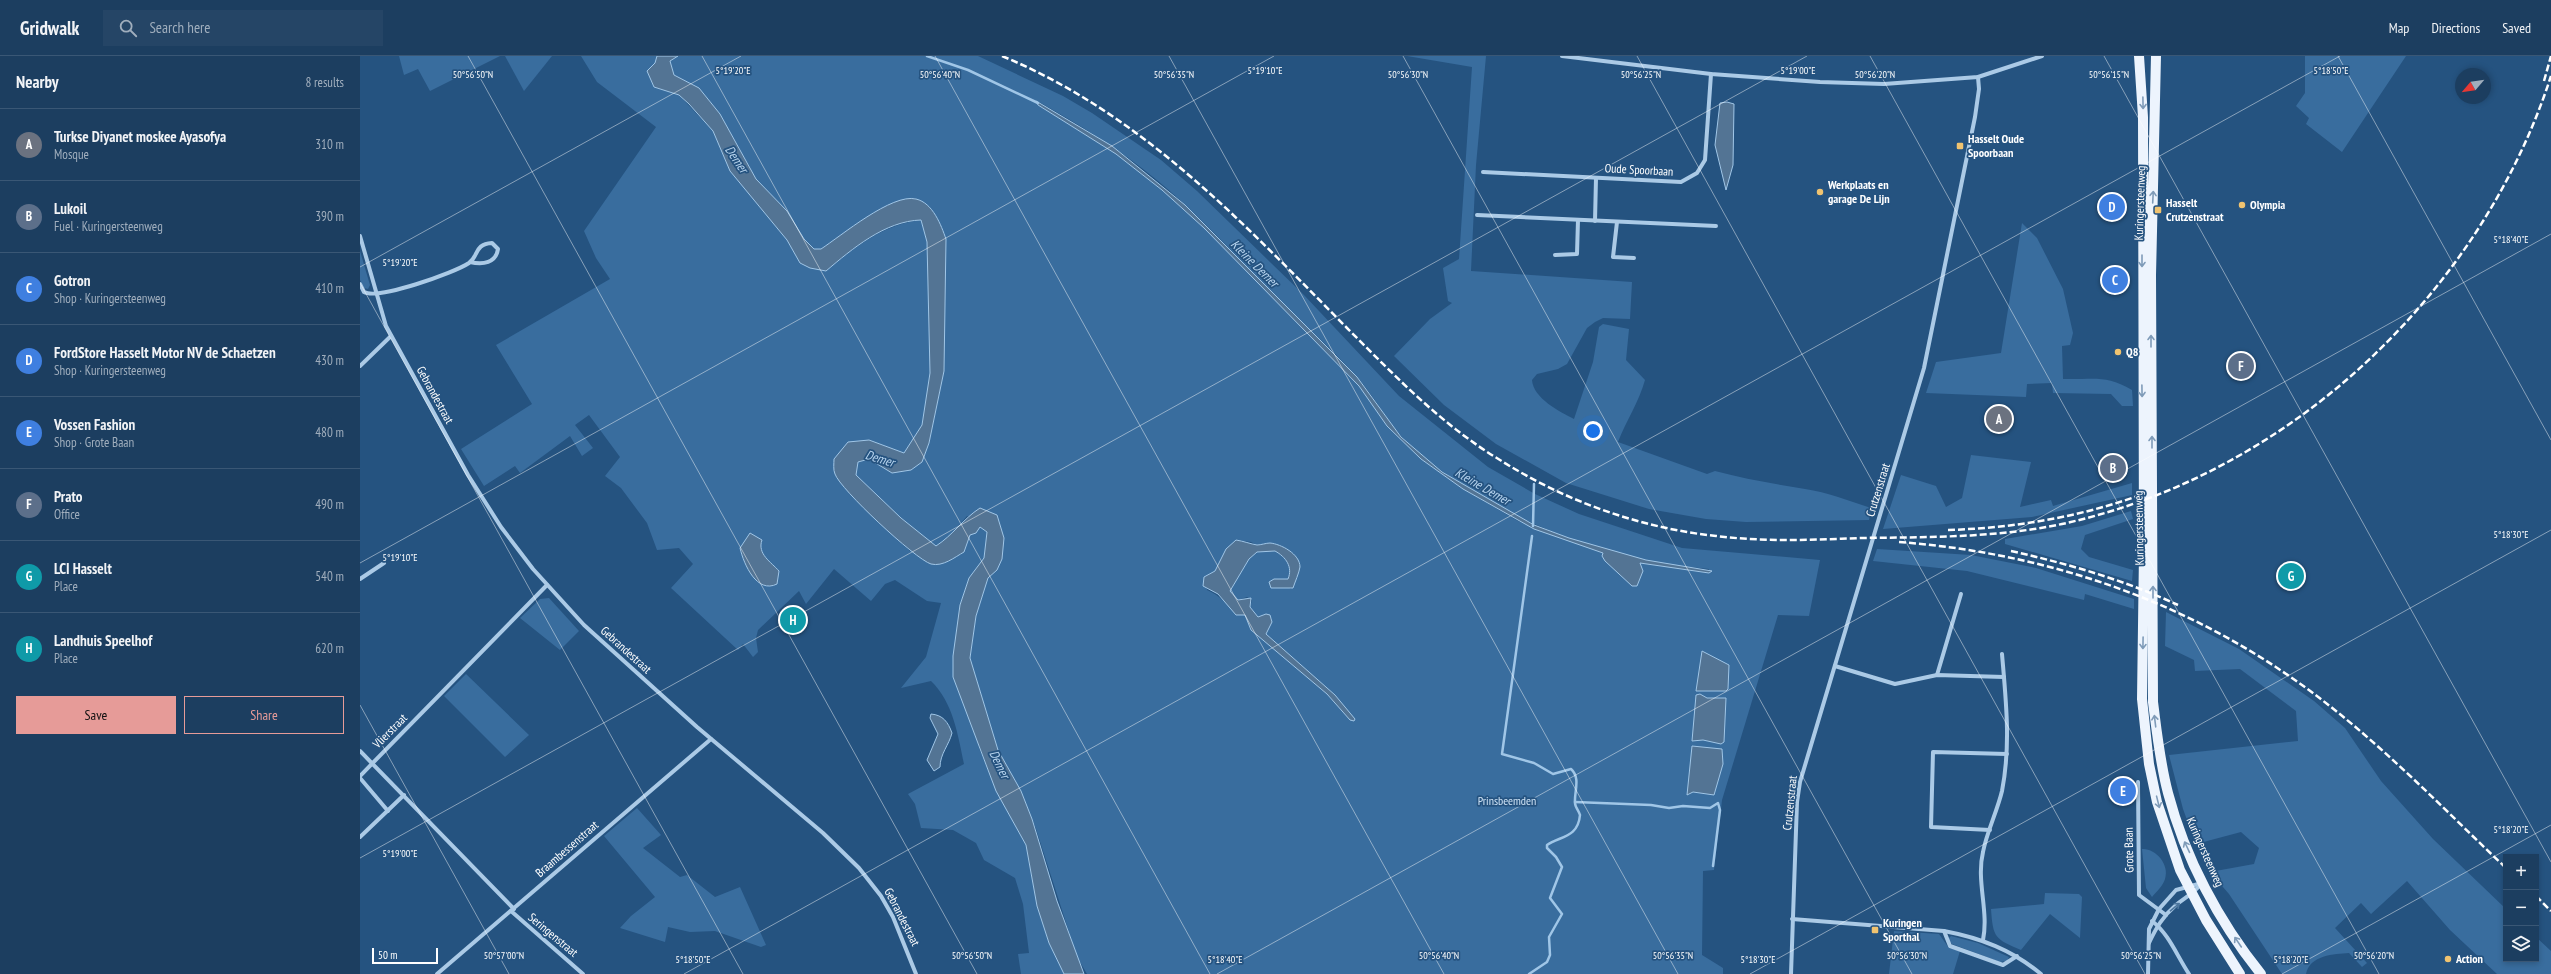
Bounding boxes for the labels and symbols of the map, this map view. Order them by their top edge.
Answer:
text: 5°19'20"E [716,64,750,77]
text: 5°19'10"E [1248,64,1282,77]
text: 5°19'00"E [1781,64,1815,77]
text: 5°18'50"E [2314,64,2348,77]
text: 50°56'50"N [453,68,493,81]
text: 50°56'40"N [920,68,960,81]
text: 50°56'35"N [1154,68,1194,81]
text: 50°56'30"N [1388,68,1428,81]
text: 50°56'25"N [1621,68,1661,81]
text: 50°56'20"N [1855,68,1895,81]
text: 50°56'15"N [2089,68,2129,81]
north arrow [2455,68,2491,104]
one-way arrow [2139,96,2146,109]
place label: Hasselt Oude Spoorbaan [1968,131,2024,160]
marker: Hasselt Oude Spoorbaan [1955,141,1965,151]
water label: Demer [721,142,753,178]
street label: Oude Spoorbaan [1604,160,1674,179]
street label: Kuringersteenweg [2131,165,2148,241]
place label: Werkplaats en garage De Lijn [1827,177,1890,206]
marker: Werkplaats en garage De Lijn [1815,187,1825,197]
one-way arrow [2149,191,2156,204]
pin: D [2099,192,2125,222]
place label: Hasselt Crutzenstraat [2166,195,2224,224]
place label: Olympia [2250,197,2285,212]
marker: Olympia [2237,200,2247,210]
marker: Hasselt Crutzenstraat [2153,205,2163,215]
text: 5°18'40"E [2494,233,2528,246]
water label: Kleine Demer [1227,236,1284,293]
one-way arrow [2138,254,2146,267]
text: 5°19'20"E [383,256,417,269]
pin: C [2102,265,2128,295]
one-way arrow [2147,335,2155,348]
place label: Q8 [2126,344,2139,359]
marker: Q8 [2113,347,2123,357]
pin: F [2228,351,2254,381]
street label: Gebrandestraat [414,364,458,427]
one-way arrow [2138,384,2146,397]
pin: A [1986,404,2012,434]
your location [1583,421,1603,441]
one-way arrow [2148,436,2156,449]
water label: Demer [863,446,899,472]
pin: B [2100,453,2126,483]
street label: Crutzenstraat [1862,461,1893,518]
water label: Kleine Demer [1452,464,1516,510]
street label: Kuringersteenweg [2130,490,2147,566]
text: 5°18'30"E [2494,528,2528,541]
text: 5°19'10"E [383,551,417,564]
pin: G [2278,561,2304,591]
one-way arrow [2149,586,2157,599]
pin: H [780,605,806,635]
street label: Gebrandestraat [598,623,655,677]
one-way arrow [2139,636,2147,649]
street label: Vlierstraat [369,710,411,752]
one-way arrow [2152,715,2159,728]
water label: Demer [985,747,1015,783]
street label: Crutzenstraat [1779,774,1800,831]
pin: E [2110,776,2136,806]
park label: Prinsbeemden [1478,793,1536,808]
one-way arrow [2154,795,2162,808]
street label: Kuringersteenweg [2183,815,2228,889]
street label: Braambessenstraat [532,817,602,880]
text: 5°18'20"E [2494,823,2528,836]
street label: Grote Baan [2121,827,2136,873]
one-way arrow [2182,841,2190,853]
text: 5°19'00"E [383,847,417,860]
street label: Gebrandestraat [881,885,924,949]
one-way arrow [2170,902,2181,911]
street label: Seringenstraat [525,910,582,960]
place label: Kuringen Sporthal [1883,915,1922,944]
marker: Kuringen Sporthal [1870,925,1880,935]
one-way arrow [2234,937,2242,948]
scale bar [372,946,438,965]
text: 50°57'00"N [484,949,524,962]
text: 50°56'50"N [952,949,992,962]
text: 50°56'40"N [1419,949,1459,962]
text: 50°56'35"N [1653,949,1693,962]
text: 50°56'30"N [1887,949,1927,962]
text: 50°56'25"N [2121,949,2161,962]
text: 50°56'20"N [2354,949,2394,962]
place label: Action [2455,951,2483,966]
text: 5°18'50"E [676,953,710,966]
text: 5°18'40"E [1208,953,1242,966]
text: 5°18'30"E [1741,953,1775,966]
text: 5°18'20"E [2274,953,2308,966]
marker: Action [2443,954,2453,964]

